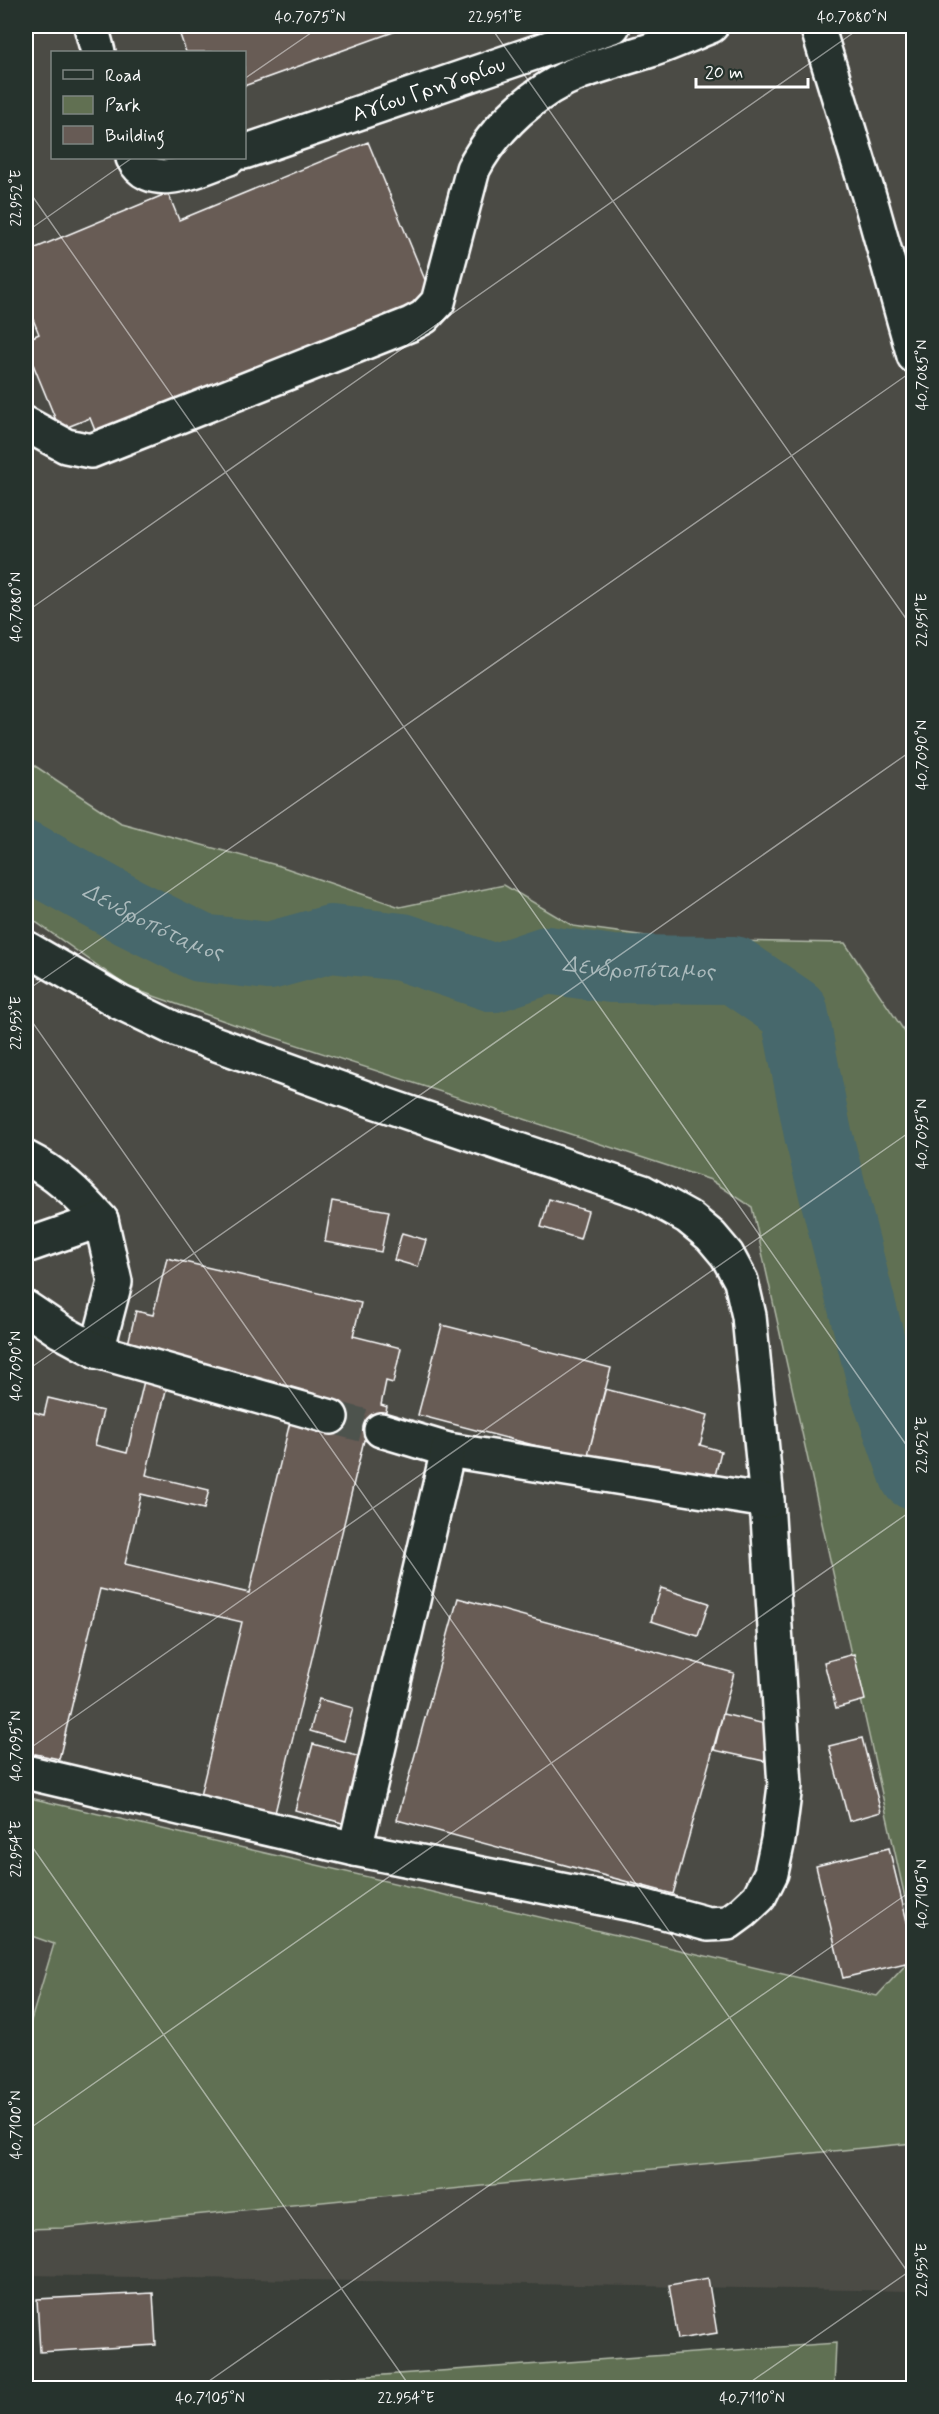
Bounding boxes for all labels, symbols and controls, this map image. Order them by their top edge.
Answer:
text: 40.7075°N [275,8,345,28]
text: 22.951°E [468,8,522,28]
text: 40.7080°N [817,8,887,28]
legend [51,51,246,159]
street label: Αγίου Γρηγορίου [348,51,509,129]
scale bar [696,51,808,89]
text: 20 m [705,61,743,85]
text: Road [105,64,141,88]
text: Park [105,94,141,118]
text: Building [105,124,165,150]
text: 22.952°E [7,169,27,226]
text: 40.7085°N [913,340,933,410]
text: 40.7080°N [7,572,27,642]
text: 22.951°E [913,593,933,647]
text: 40.7090°N [913,720,933,790]
water label: Δενδροπόταμος [78,877,226,967]
water label: Δενδροπόταμος [561,950,717,986]
text: 22.953°E [7,996,27,1050]
text: 40.7095°N [913,1099,933,1169]
text: 40.7090°N [7,1331,27,1401]
text: 22.952°E [913,1416,933,1473]
text: 40.7095°N [7,1711,27,1781]
text: 22.954°E [7,1820,27,1877]
text: 40.7105°N [913,1859,933,1929]
text: 40.7100°N [7,2091,27,2159]
text: 22.953°E [913,2243,933,2297]
text: 40.7105°N [175,2389,245,2409]
text: 22.954°E [378,2389,435,2409]
text: 40.7110°N [719,2389,785,2409]

